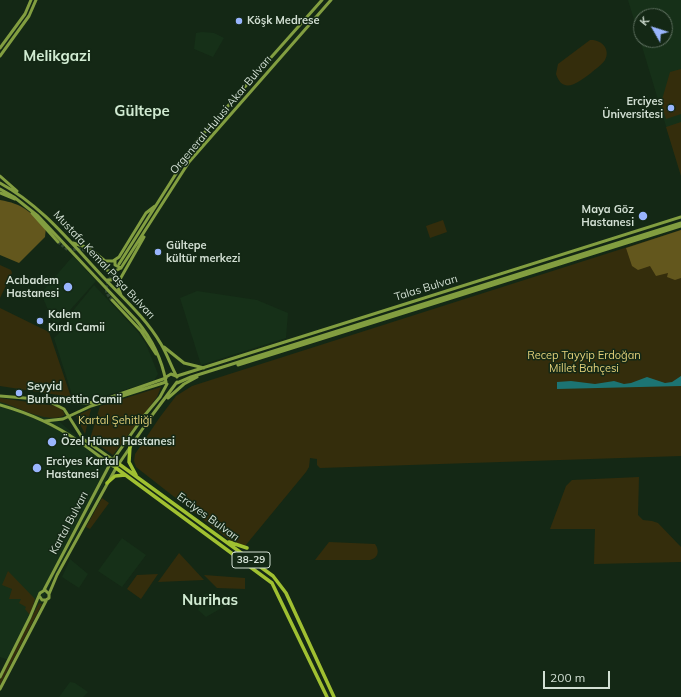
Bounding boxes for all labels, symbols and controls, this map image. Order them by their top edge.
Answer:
north arrow [633,8,673,48]
place label: Köşk Medrese [247,14,320,28]
text: K [637,14,652,28]
marker: Köşk Medrese [234,16,244,26]
district label: Melikgazi [23,47,91,65]
street label: Orgeneral Hulusi Akar Bulvarı [168,53,274,177]
place label: Erciyes Üniversitesi [602,95,663,121]
district label: Gültepe [114,102,170,120]
marker: Erciyes Üniversitesi [666,103,676,113]
place label: Maya Göz Hastanesi [581,203,634,229]
street label: Mustafa Kemal Paşa Bulvarı [50,208,158,322]
marker: Maya Göz Hastanesi [637,210,649,222]
place label: Gültepe kültür merkezi [166,239,240,265]
marker: Gültepe kültür merkezi [153,247,163,257]
street label: Talas Bulvarı [393,272,459,304]
place label: Acıbadem Hastanesi [6,274,59,300]
marker: Acıbadem Hastanesi [62,281,74,293]
place label: Kalem Kırdı Camii [48,308,105,334]
marker: Kalem Kırdı Camii [35,316,45,326]
park label: Recep Tayyip Erdoğan Millet Bahçesi [527,349,641,375]
place label: Seyyid Burhanettin Camii [27,380,122,406]
marker: Seyyid Burhanettin Camii [14,388,24,398]
park label: Kartal Şehitliği [78,414,152,428]
place label: Özel Hüma Hastanesi [61,435,175,449]
marker: Özel Hüma Hastanesi [46,436,58,448]
place label: Erciyes Kartal Hastanesi [46,455,118,481]
marker: Erciyes Kartal Hastanesi [31,462,43,474]
street label: Kartal Bulvarı [47,489,91,557]
street label: Erciyes Bulvarı [174,490,242,544]
road number: 38-29 [232,552,270,568]
district label: Nurihas [182,591,238,609]
scale bar [545,663,612,689]
text: 200 m [550,670,585,685]

